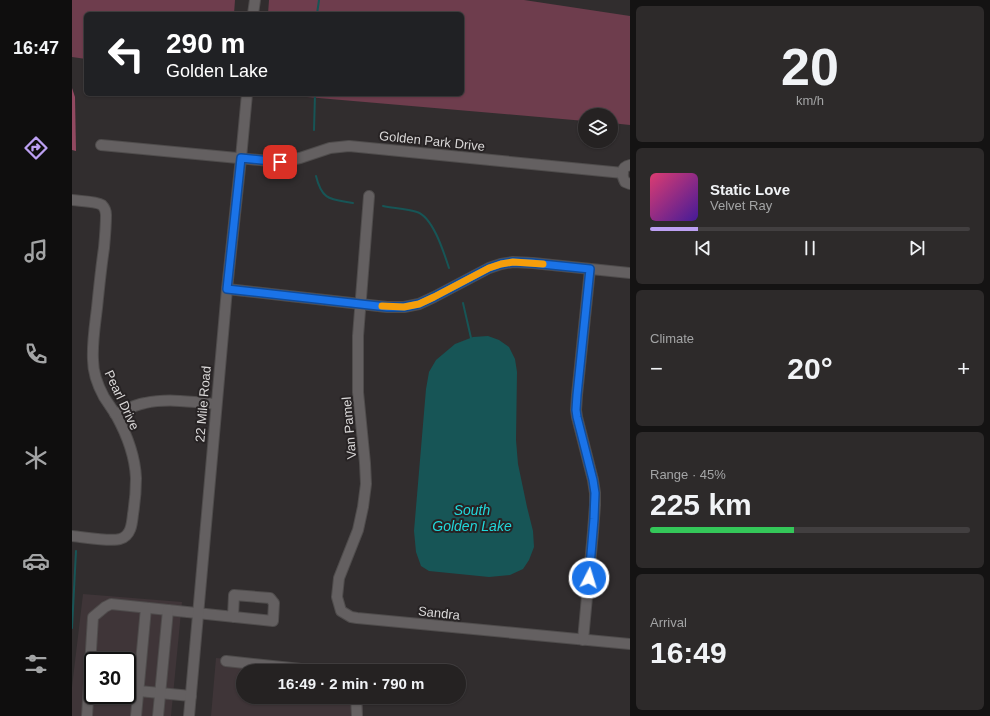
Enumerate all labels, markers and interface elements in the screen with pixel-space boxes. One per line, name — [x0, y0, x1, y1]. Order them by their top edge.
icon: left — [100, 28, 152, 80]
text: 290 m — [166, 28, 245, 59]
text: 16:47 — [13, 38, 59, 58]
text: 20 — [781, 38, 839, 96]
text: Golden Lake — [166, 61, 268, 81]
text: km/h — [796, 93, 824, 108]
map controls — [578, 108, 618, 148]
button: layers — [578, 108, 618, 148]
street label: Golden Park Drive — [378, 128, 486, 154]
icon: directions — [22, 134, 50, 162]
pin — [263, 145, 297, 179]
icon: arrive — [269, 151, 291, 173]
text: Static Love — [710, 181, 790, 198]
text: Velvet Ray — [710, 198, 772, 213]
icon: music — [22, 237, 50, 265]
icon: previous — [692, 237, 714, 259]
icon: pause — [799, 237, 821, 259]
icon: next — [906, 237, 928, 259]
text: Climate — [650, 331, 694, 346]
icon: phone — [22, 340, 50, 368]
text: 20° — [787, 352, 833, 385]
text: − — [650, 356, 663, 381]
text: + — [957, 356, 970, 381]
street label: 22 Mile Road — [192, 365, 214, 443]
street label: Pearl Drive — [102, 368, 142, 432]
street label: Van Pamel — [339, 396, 359, 460]
icon: climate — [22, 444, 50, 472]
text: Range · 45% — [650, 467, 726, 482]
text: 225 km — [650, 488, 752, 521]
water label: South Golden Lake — [432, 502, 512, 534]
icon: car — [22, 547, 50, 575]
position arrow — [568, 557, 610, 599]
street label: Sandra — [417, 603, 461, 623]
text: Arrival — [650, 615, 687, 630]
text: 16:49 — [650, 636, 727, 669]
icon: filters — [22, 650, 50, 678]
speed limit sign: 30 — [84, 652, 136, 704]
text: 16:49 · 2 min · 790 m — [278, 675, 424, 692]

